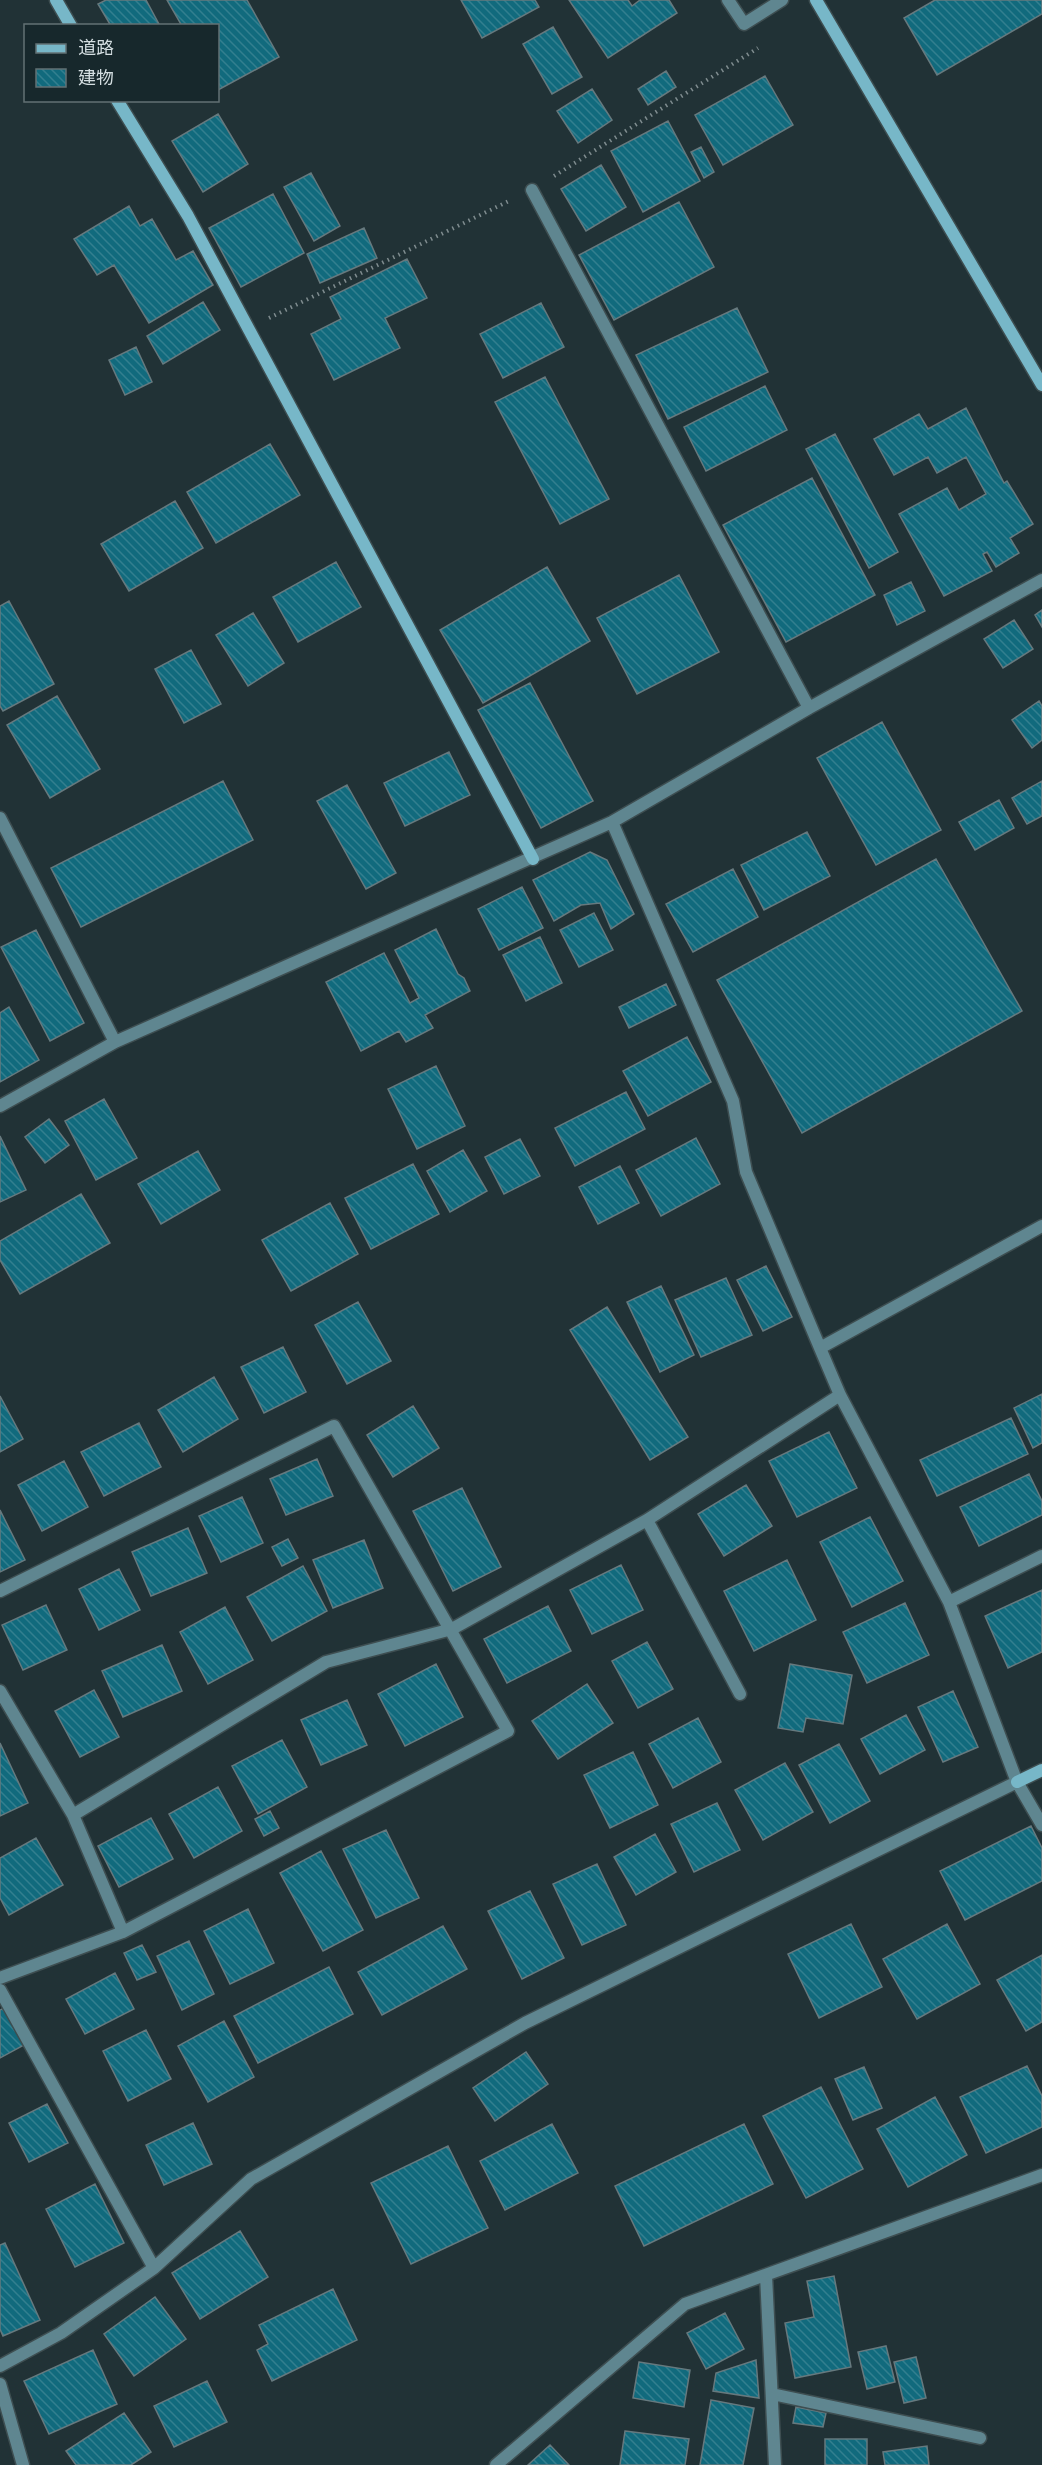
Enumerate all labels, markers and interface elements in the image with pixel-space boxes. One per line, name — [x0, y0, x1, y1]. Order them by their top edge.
legend — [24, 24, 219, 102]
text: 道路 — [78, 36, 114, 61]
text: 建物 — [78, 66, 114, 91]

